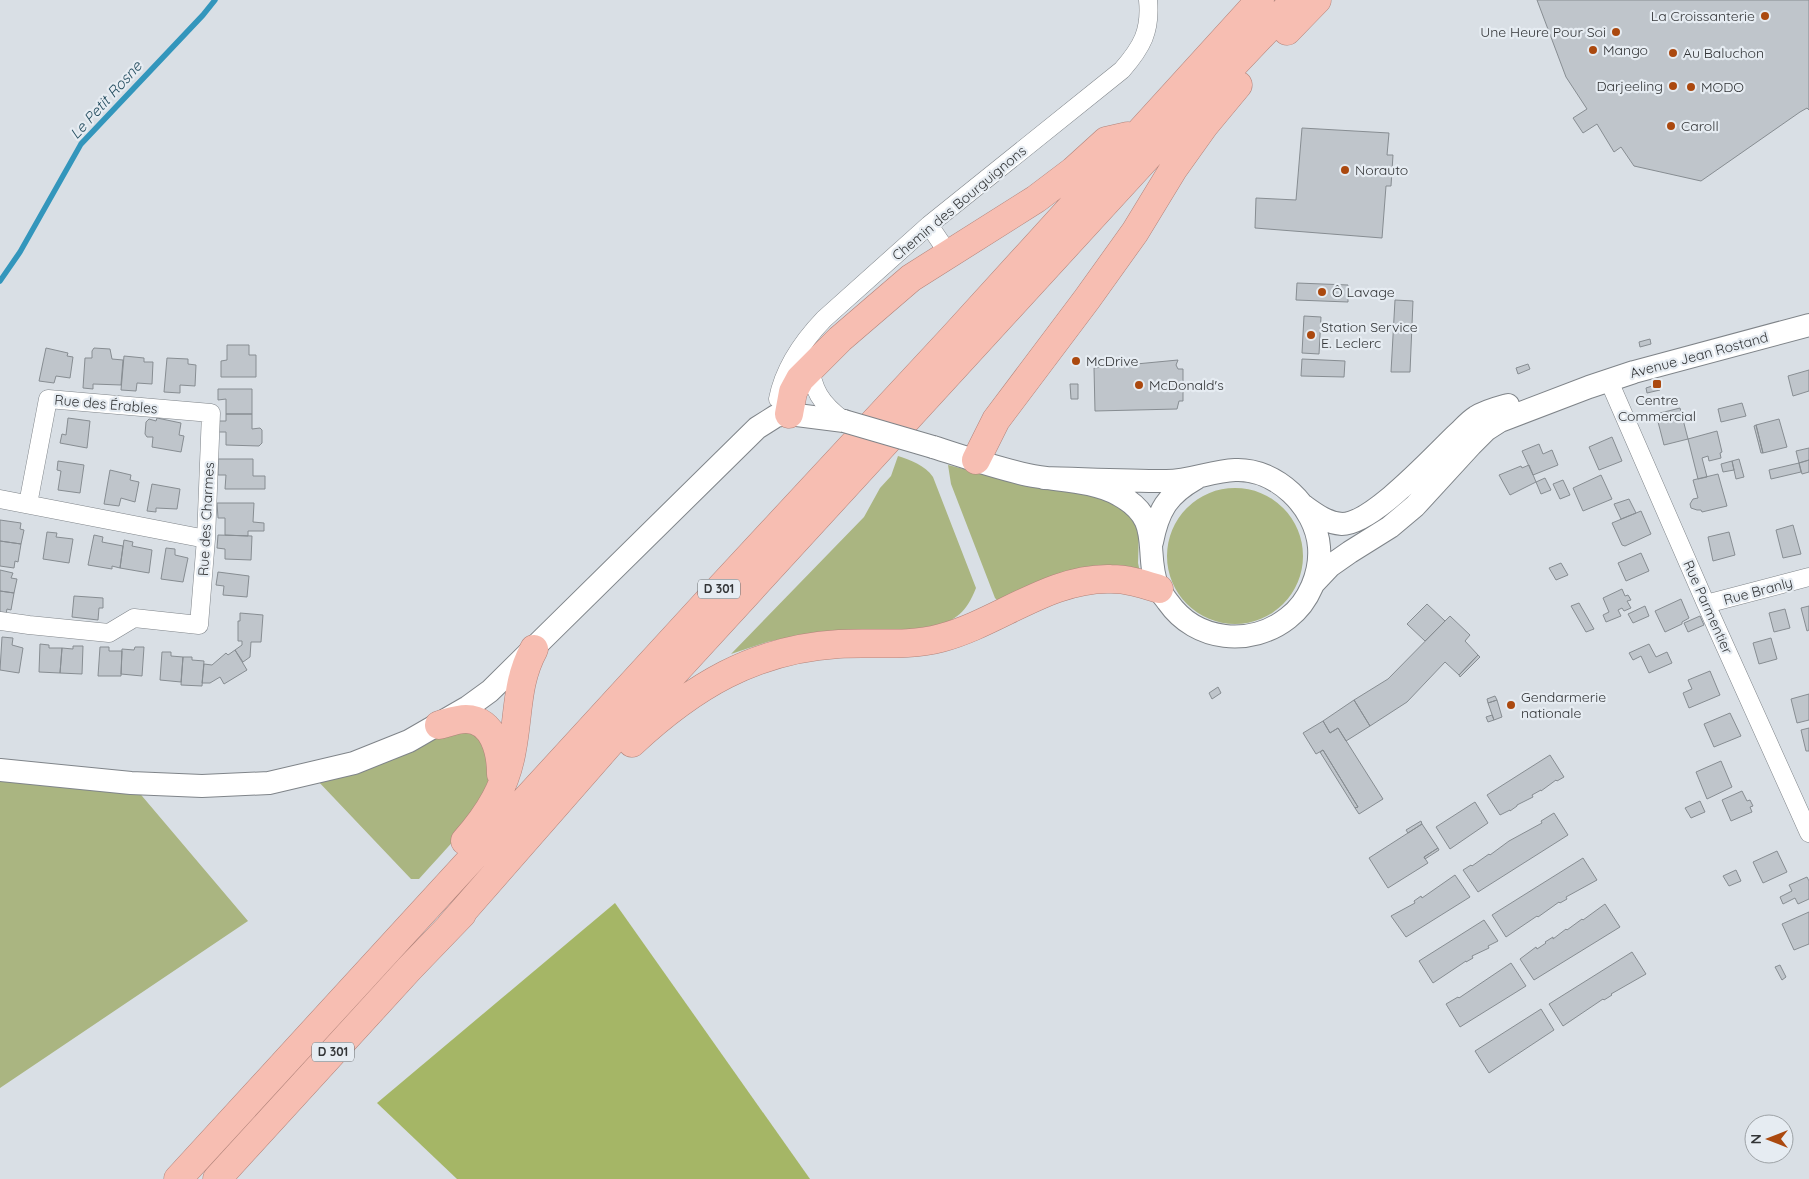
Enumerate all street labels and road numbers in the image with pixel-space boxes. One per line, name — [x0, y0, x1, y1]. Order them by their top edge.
street label: Chemin des Bourguignons — [888, 142, 1030, 264]
street label: Avenue Jean Rostand — [1628, 328, 1770, 382]
street label: Rue des Érables — [54, 391, 158, 417]
street label: Rue des Charmes — [194, 462, 218, 576]
street label: Rue Parmentier — [1679, 557, 1737, 657]
street label: Rue Branly — [1721, 573, 1795, 609]
road number: D 301 — [698, 580, 740, 598]
road number: D 301 — [312, 1042, 354, 1062]

